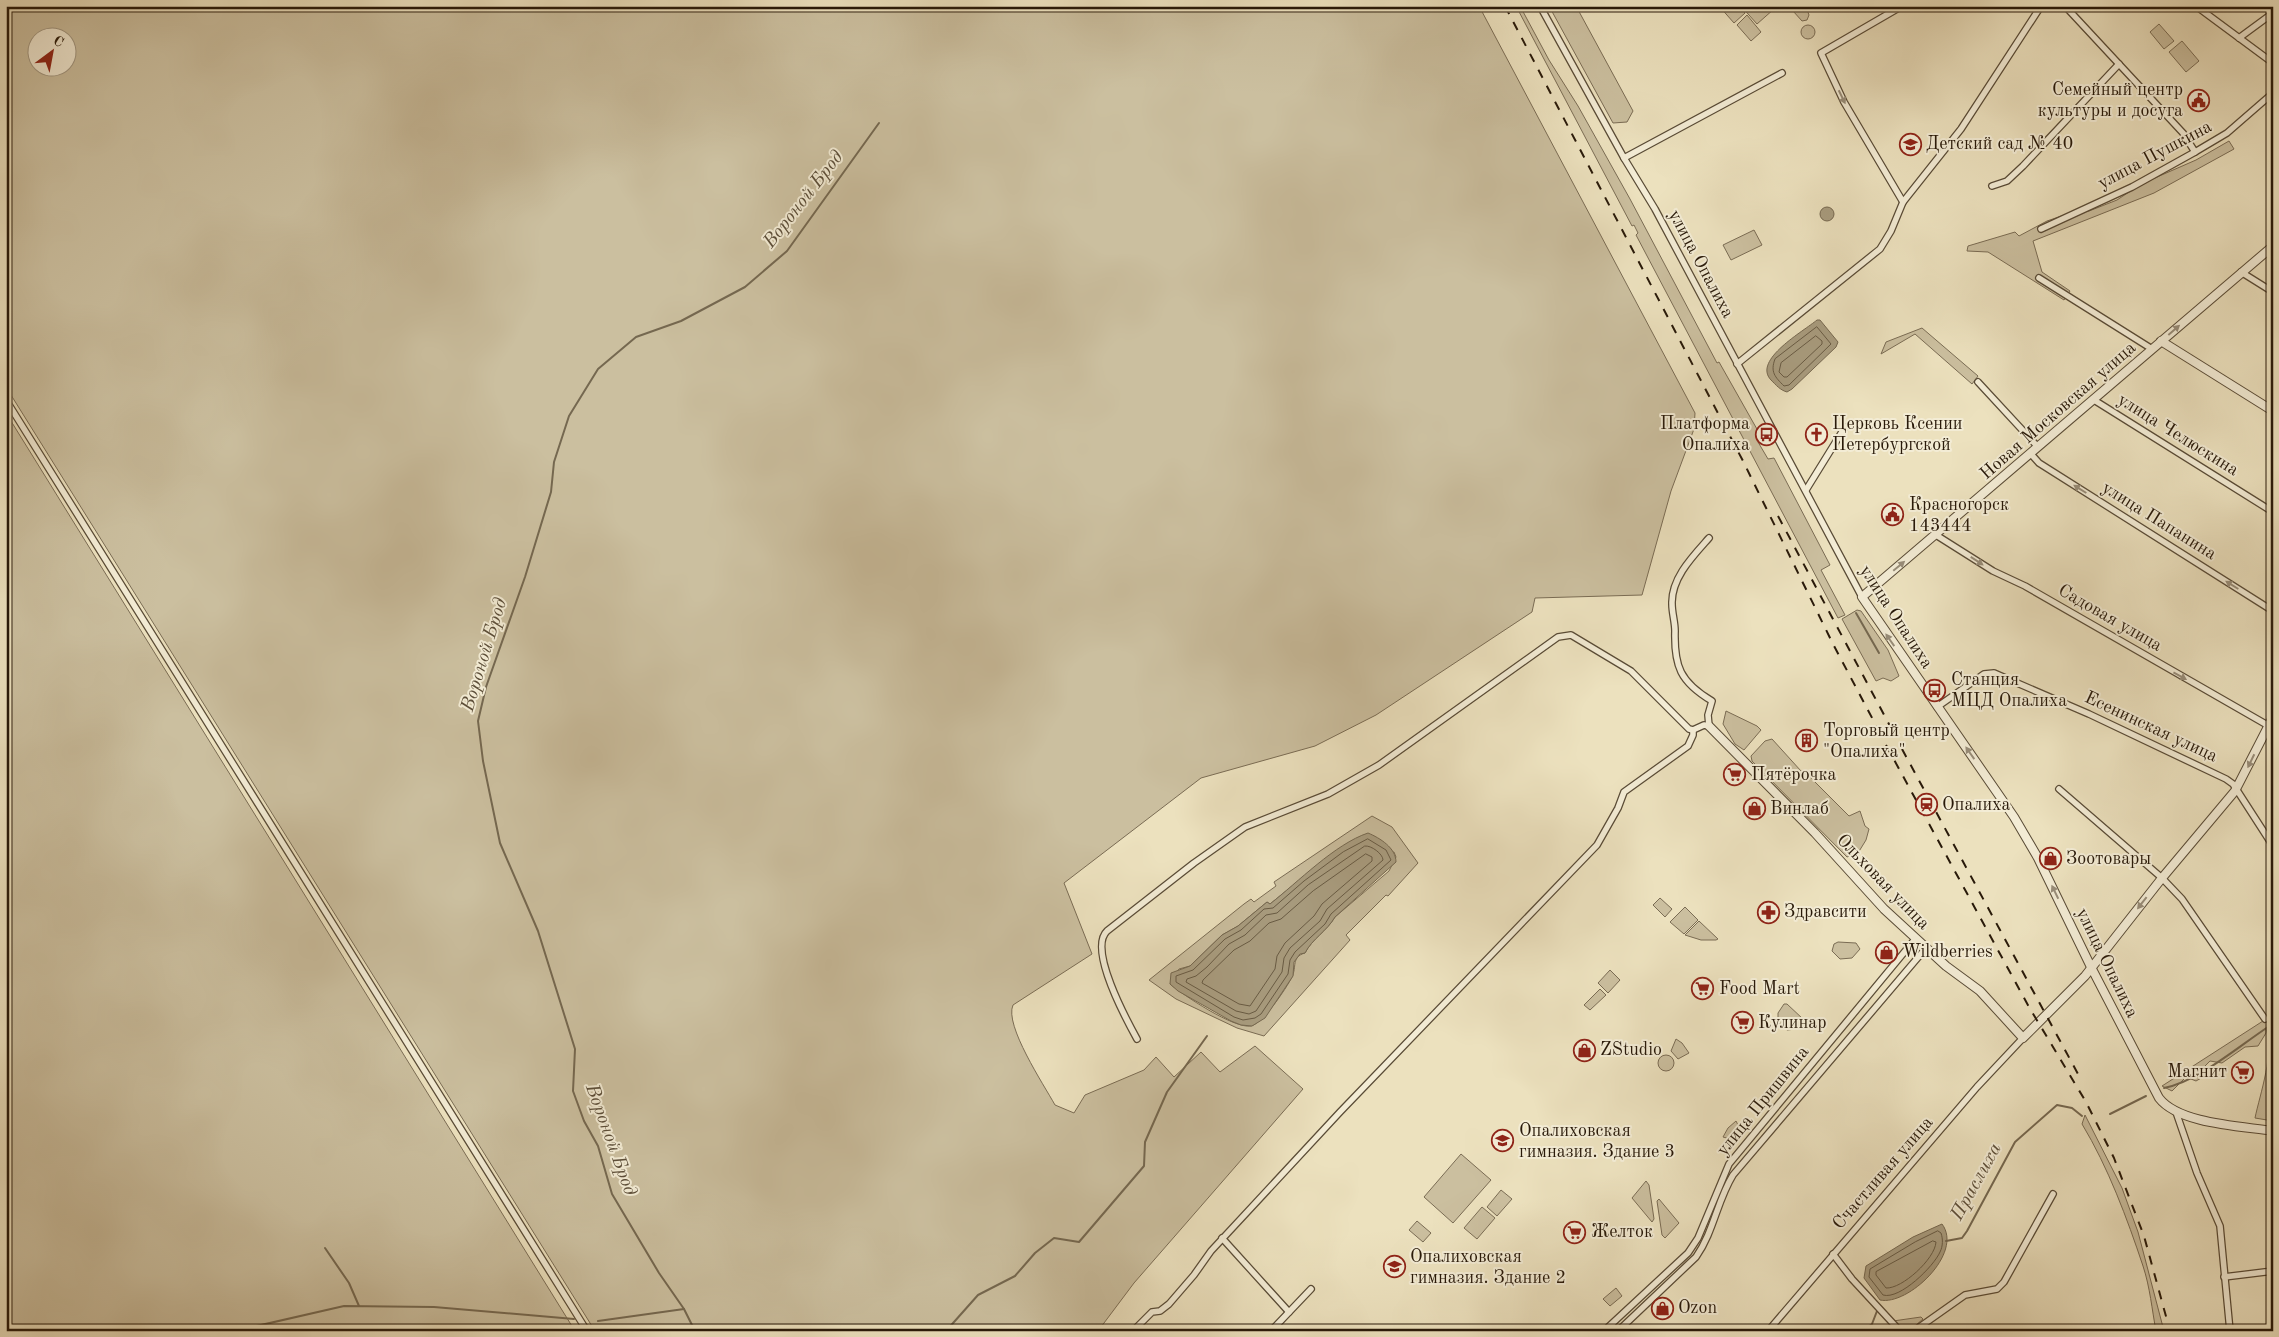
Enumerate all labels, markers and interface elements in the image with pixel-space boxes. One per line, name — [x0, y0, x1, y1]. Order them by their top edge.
north arrow — [28, 28, 78, 78]
text: С — [51, 33, 66, 50]
place label: Семейный центр культуры и досуга — [2038, 81, 2183, 120]
public building icon: Семейный центр культуры и досуга — [2187, 88, 2211, 112]
one-way arrow — [1838, 89, 1846, 104]
street label: улица Пушкина — [2095, 117, 2215, 193]
school or university icon: Детский сад № 40 — [1898, 132, 1922, 156]
place label: Детский сад № 40 — [1926, 135, 2073, 153]
water label: Вороной Брод — [760, 147, 848, 253]
street label: улица Опалиха — [1665, 207, 1737, 321]
one-way arrow — [2167, 325, 2180, 336]
street label: Новая Московская улица — [1977, 339, 2139, 483]
street label: улица Челюскина — [2114, 391, 2242, 479]
place label: Платформа Опалиха — [1660, 415, 1750, 454]
place label: Церковь Ксении Петербургской — [1832, 415, 1963, 454]
bus stop icon: Платформа Опалиха — [1754, 422, 1778, 446]
church icon: Церковь Ксении Петербургской — [1804, 422, 1828, 446]
street label: улица Папанина — [2099, 479, 2219, 563]
one-way arrow — [2073, 484, 2086, 493]
place label: Красногорск 143444 — [1909, 496, 2009, 535]
public building icon: Красногорск 143444 — [1881, 503, 1905, 527]
one-way arrow — [1971, 557, 1984, 566]
one-way arrow — [1893, 560, 1905, 572]
street label: улица Опалиха — [1856, 562, 1936, 672]
one-way arrow — [2225, 580, 2238, 590]
street label: Садовая улица — [2055, 581, 2165, 655]
water label: Вороной Брод — [458, 596, 511, 715]
one-way arrow — [1886, 633, 1895, 647]
place label: Станция МЦД Опалиха — [1951, 671, 2067, 710]
one-way arrow — [2173, 671, 2186, 680]
bus stop icon: Станция МЦД Опалиха — [1923, 678, 1947, 702]
street label: Есенинская улица — [2082, 688, 2220, 766]
place label: Торговый центр "Опалиха" — [1823, 722, 1950, 761]
building icon: Торговый центр "Опалиха" — [1795, 729, 1819, 753]
one-way arrow — [1965, 747, 1975, 760]
one-way arrow — [2247, 754, 2255, 768]
supermarket icon: Пятёрочка — [1723, 763, 1747, 787]
place label: Пятёрочка — [1751, 766, 1837, 784]
station icon: Опалиха — [1914, 793, 1938, 817]
place label: Опалиха — [1942, 796, 2010, 814]
shop icon: Винлаб — [1742, 797, 1766, 821]
place label: Винлаб — [1770, 800, 1829, 818]
street label: Ольховая улица — [1833, 831, 1933, 933]
shop icon: Зоотовары — [2038, 847, 2062, 871]
place label: Зоотовары — [2066, 850, 2151, 868]
one-way arrow — [2051, 885, 2059, 899]
one-way arrow — [2136, 896, 2147, 909]
pharmacy icon: Здравсити — [1756, 900, 1780, 924]
place label: Здравсити — [1784, 903, 1867, 921]
street label: улица Опалиха — [2073, 905, 2141, 1021]
shop icon: Wildberries — [1874, 940, 1898, 964]
place label: Wildberries — [1902, 943, 1993, 961]
supermarket icon: Food Mart — [1691, 977, 1715, 1001]
place label: Food Mart — [1719, 980, 1800, 998]
supermarket icon: Кулинар — [1730, 1011, 1754, 1035]
place label: Кулинар — [1758, 1014, 1826, 1032]
shop icon: ZStudio — [1572, 1038, 1596, 1062]
place label: ZStudio — [1600, 1041, 1662, 1059]
street label: улица Пришвина — [1714, 1043, 1813, 1159]
supermarket icon: Магнит — [2231, 1060, 2255, 1084]
place label: Магнит — [2167, 1063, 2227, 1081]
water label: Вороной Брод — [581, 1081, 639, 1199]
street label: Счастливая улица — [1829, 1113, 1937, 1233]
place label: Опалиховская гимназия. Здание 3 — [1519, 1122, 1675, 1161]
school or university icon: Опалиховская гимназия. Здание 3 — [1491, 1129, 1515, 1153]
water label: Праслиха — [1948, 1140, 2006, 1225]
supermarket icon: Желток — [1563, 1220, 1587, 1244]
place label: Желток — [1591, 1223, 1653, 1241]
place label: Опалиховская гимназия. Здание 2 — [1410, 1248, 1566, 1287]
school or university icon: Опалиховская гимназия. Здание 2 — [1382, 1255, 1406, 1279]
shop icon: Ozon — [1650, 1296, 1674, 1320]
place label: Ozon — [1678, 1299, 1717, 1317]

